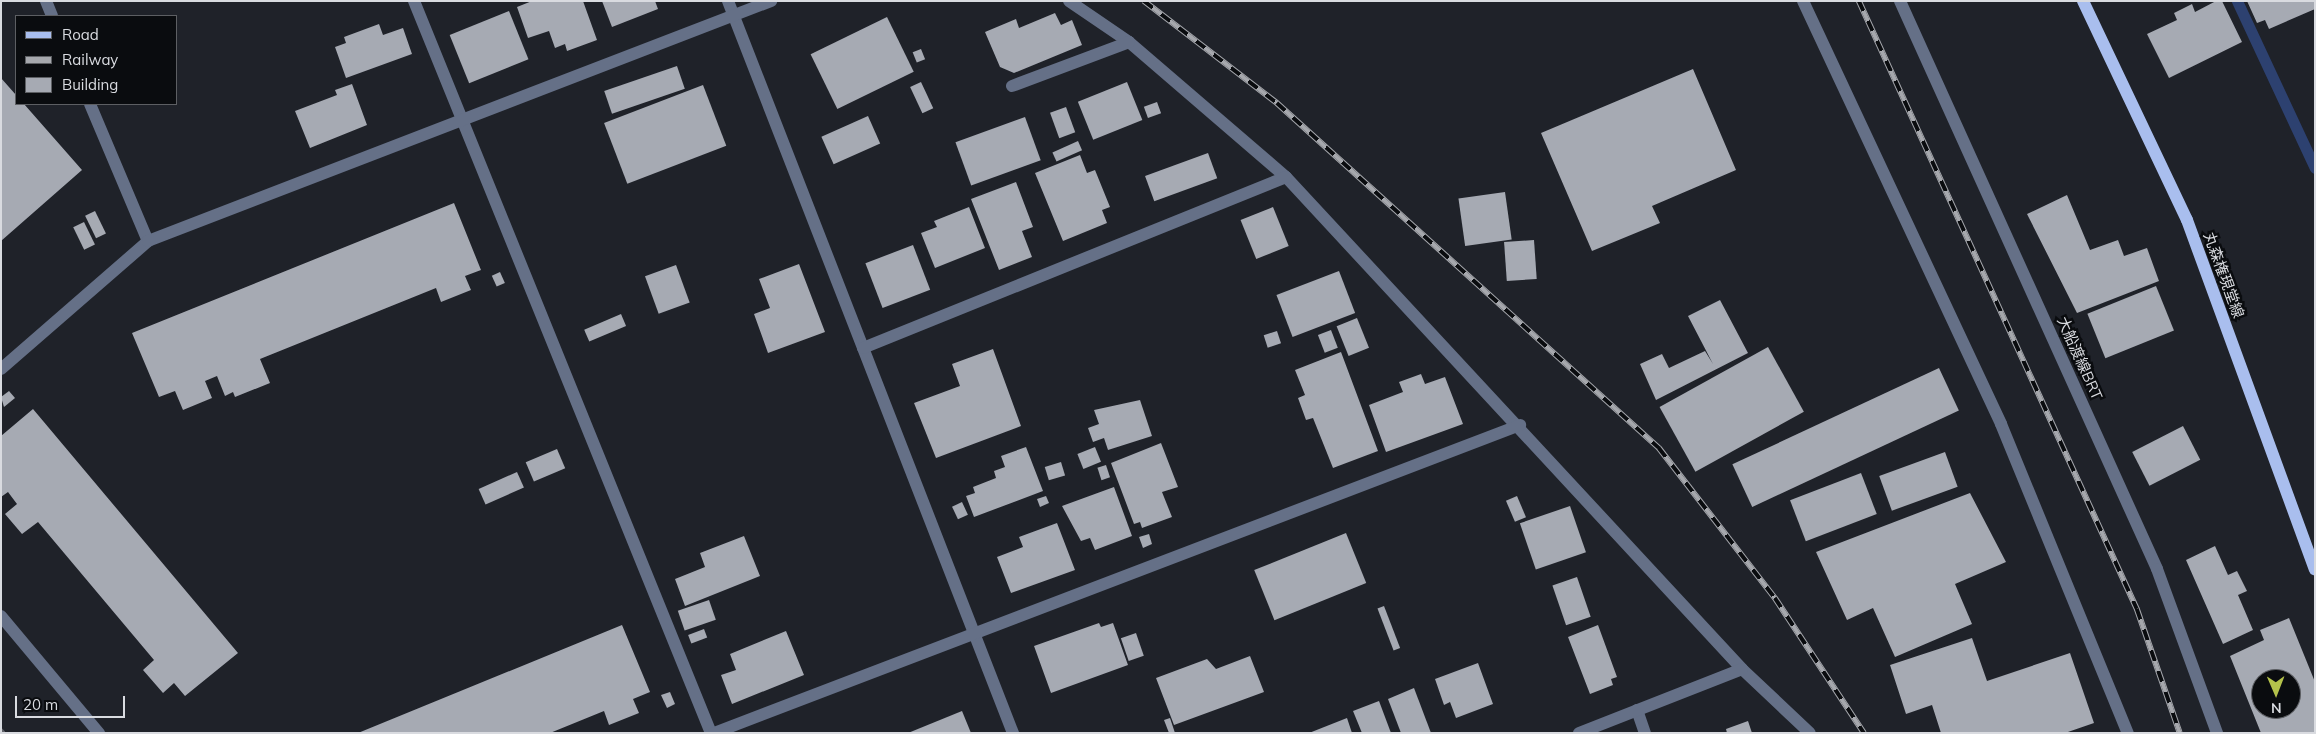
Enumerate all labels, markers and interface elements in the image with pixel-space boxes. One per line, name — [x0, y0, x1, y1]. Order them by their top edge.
legend — [15, 15, 178, 105]
text: Road — [62, 25, 99, 44]
text: Railway — [62, 50, 118, 69]
text: Building — [62, 75, 118, 94]
street label: 丸森権現堂線 — [2200, 230, 2248, 320]
street label: 大船渡線BRT — [2054, 314, 2106, 402]
north arrow — [2251, 669, 2301, 719]
scale bar — [18, 686, 128, 718]
text: 20 m — [23, 695, 58, 714]
text: N — [2271, 699, 2282, 717]

